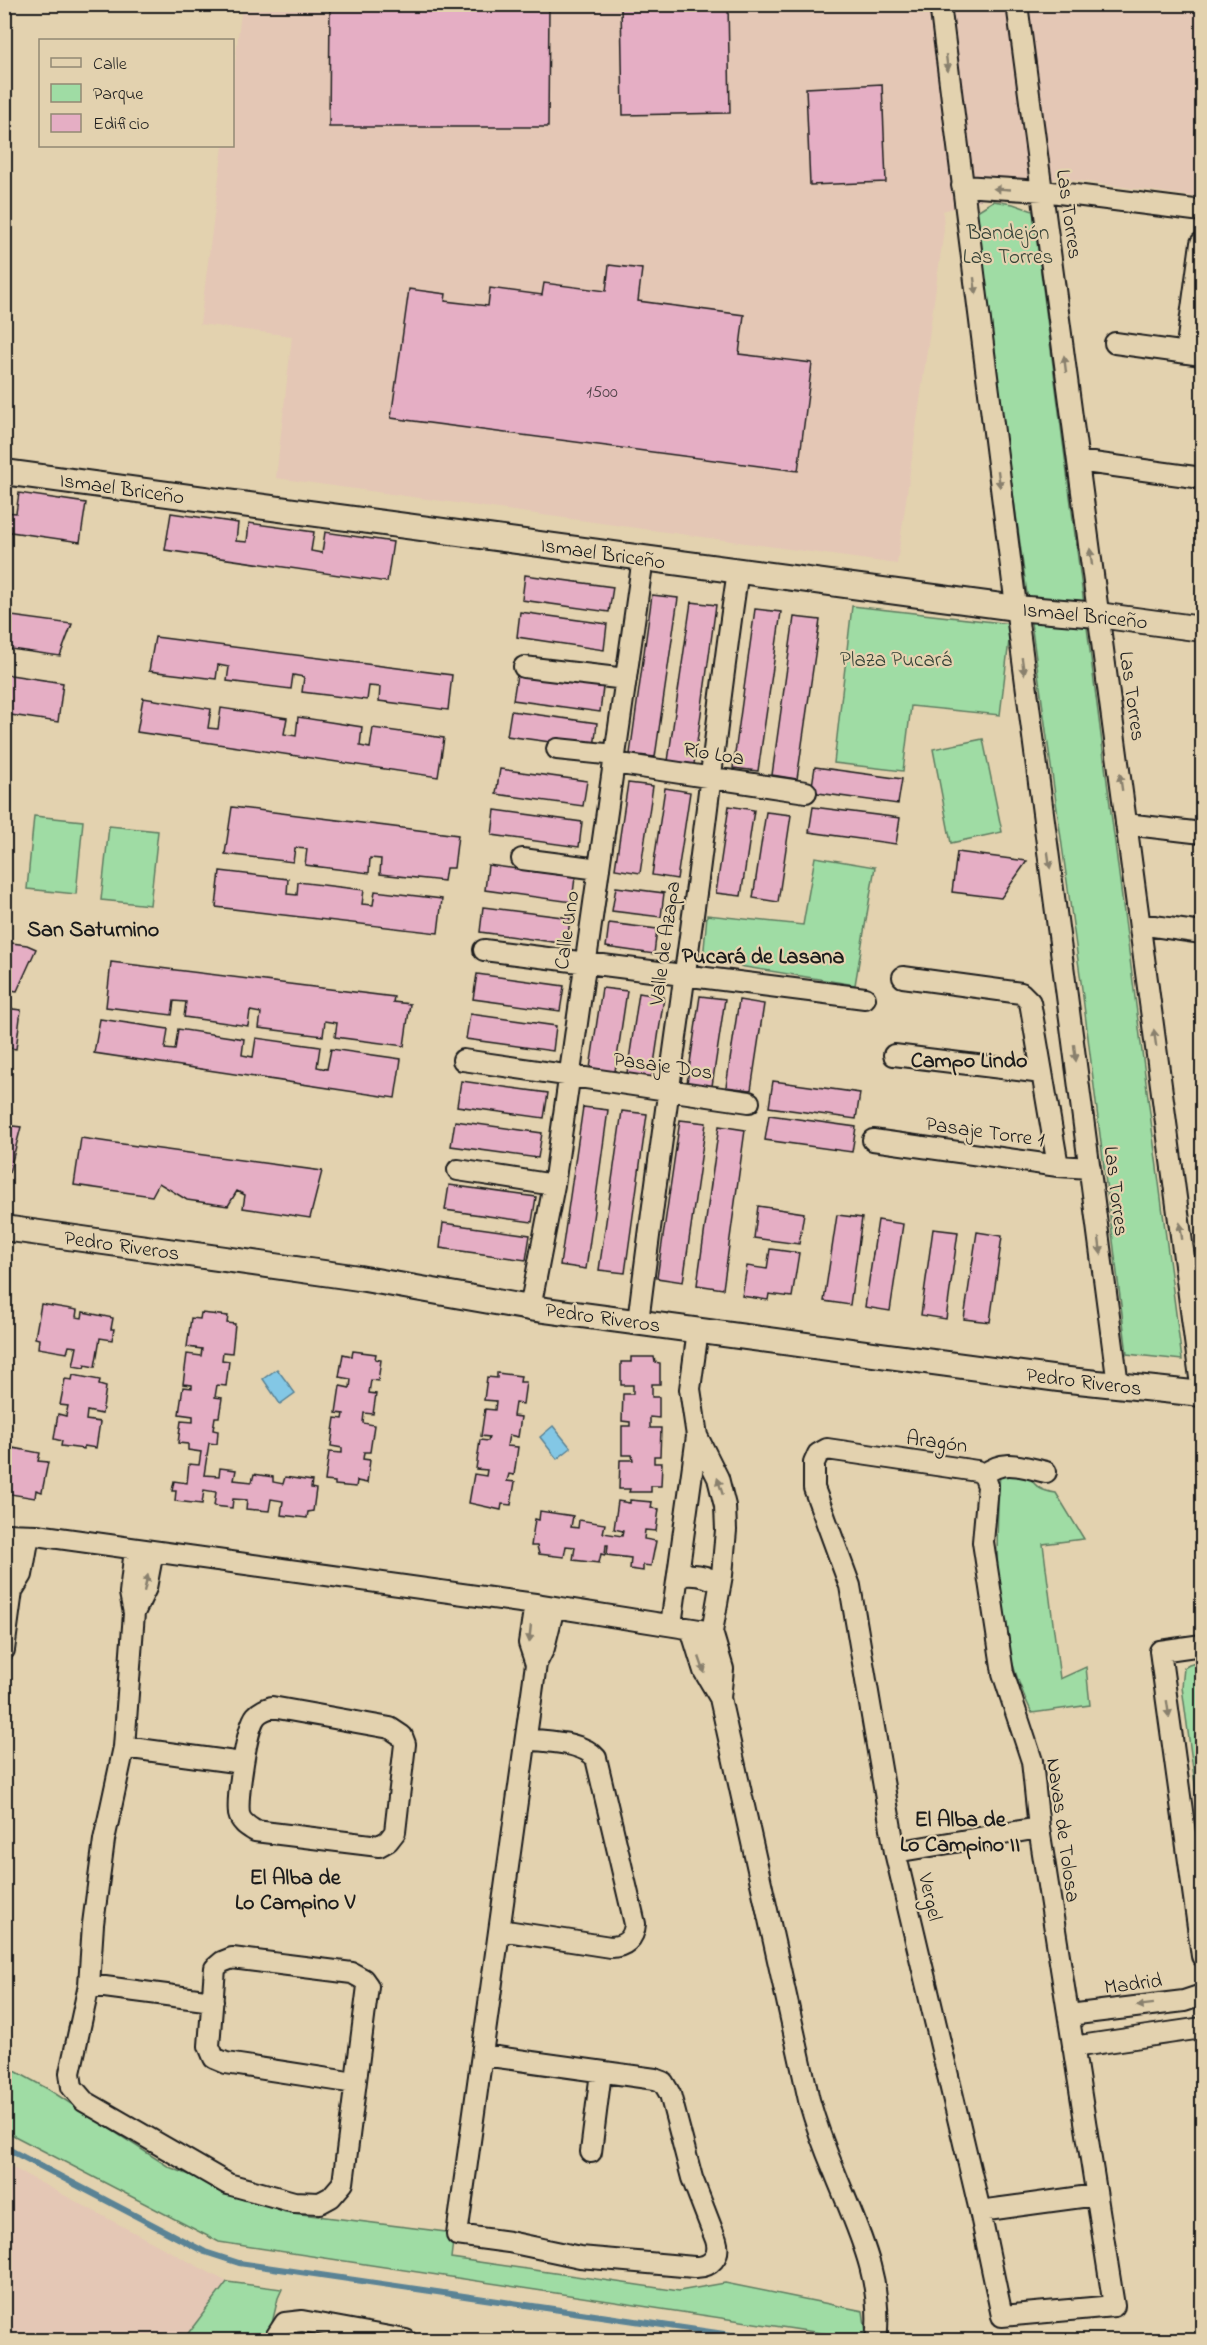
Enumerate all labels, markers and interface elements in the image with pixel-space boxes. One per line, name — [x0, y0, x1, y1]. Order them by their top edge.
legend — [39, 39, 234, 147]
text: Calle — [93, 52, 128, 78]
one-way arrow — [942, 53, 951, 72]
text: Parque — [93, 82, 144, 108]
text: Edificio — [93, 112, 149, 138]
street label: Las Torres — [1047, 167, 1089, 261]
one-way arrow — [993, 184, 1012, 193]
park label: Bandejón Las Torres — [963, 219, 1053, 273]
one-way arrow — [970, 276, 979, 295]
one-way arrow — [1061, 354, 1070, 373]
house number: 1500 — [586, 380, 618, 406]
street label: Ismael Briceño — [57, 466, 186, 514]
one-way arrow — [995, 470, 1004, 489]
street label: Ismael Briceño — [538, 531, 667, 579]
one-way arrow — [1086, 548, 1095, 567]
street label: Ismael Briceño — [1021, 595, 1149, 638]
park label: Plaza Pucará — [840, 646, 952, 676]
street label: Las Torres — [1110, 649, 1152, 743]
one-way arrow — [1019, 657, 1028, 676]
street label: Río Loa — [681, 735, 746, 775]
one-way arrow — [1116, 773, 1125, 792]
one-way arrow — [1044, 850, 1054, 869]
street label: Valle de Azapa — [642, 879, 690, 1008]
street label: Calle Uno — [548, 889, 588, 972]
district label: San Saturnino — [27, 915, 159, 947]
district label: Pucará de Lasana — [682, 942, 844, 974]
one-way arrow — [1150, 1029, 1159, 1048]
one-way arrow — [1070, 1043, 1079, 1062]
street label: Pasaje Dos — [611, 1045, 714, 1089]
district label: Campo Lindo — [911, 1046, 1027, 1078]
street label: Pasaje Torre 1 — [923, 1110, 1046, 1156]
street label: Las Torres — [1095, 1145, 1135, 1238]
one-way arrow — [1176, 1222, 1185, 1241]
street label: Pedro Riveros — [62, 1224, 181, 1270]
one-way arrow — [1095, 1237, 1104, 1256]
street label: Pedro Riveros — [543, 1296, 662, 1342]
street label: Pedro Riveros — [1024, 1361, 1143, 1405]
street label: Aragón — [904, 1424, 969, 1464]
one-way arrow — [715, 1477, 724, 1495]
one-way arrow — [142, 1574, 152, 1592]
one-way arrow — [525, 1625, 535, 1644]
one-way arrow — [698, 1656, 708, 1674]
one-way arrow — [1164, 1700, 1173, 1719]
street label: Navas de Tolosa — [1037, 1756, 1087, 1904]
district label: El Alba de Lo Campino II — [900, 1805, 1020, 1862]
district label: El Alba de Lo Campino V — [235, 1863, 356, 1920]
street label: Vergel — [907, 1870, 949, 1925]
street label: Madrid — [1103, 1967, 1164, 2003]
one-way arrow — [1136, 2001, 1155, 2010]

